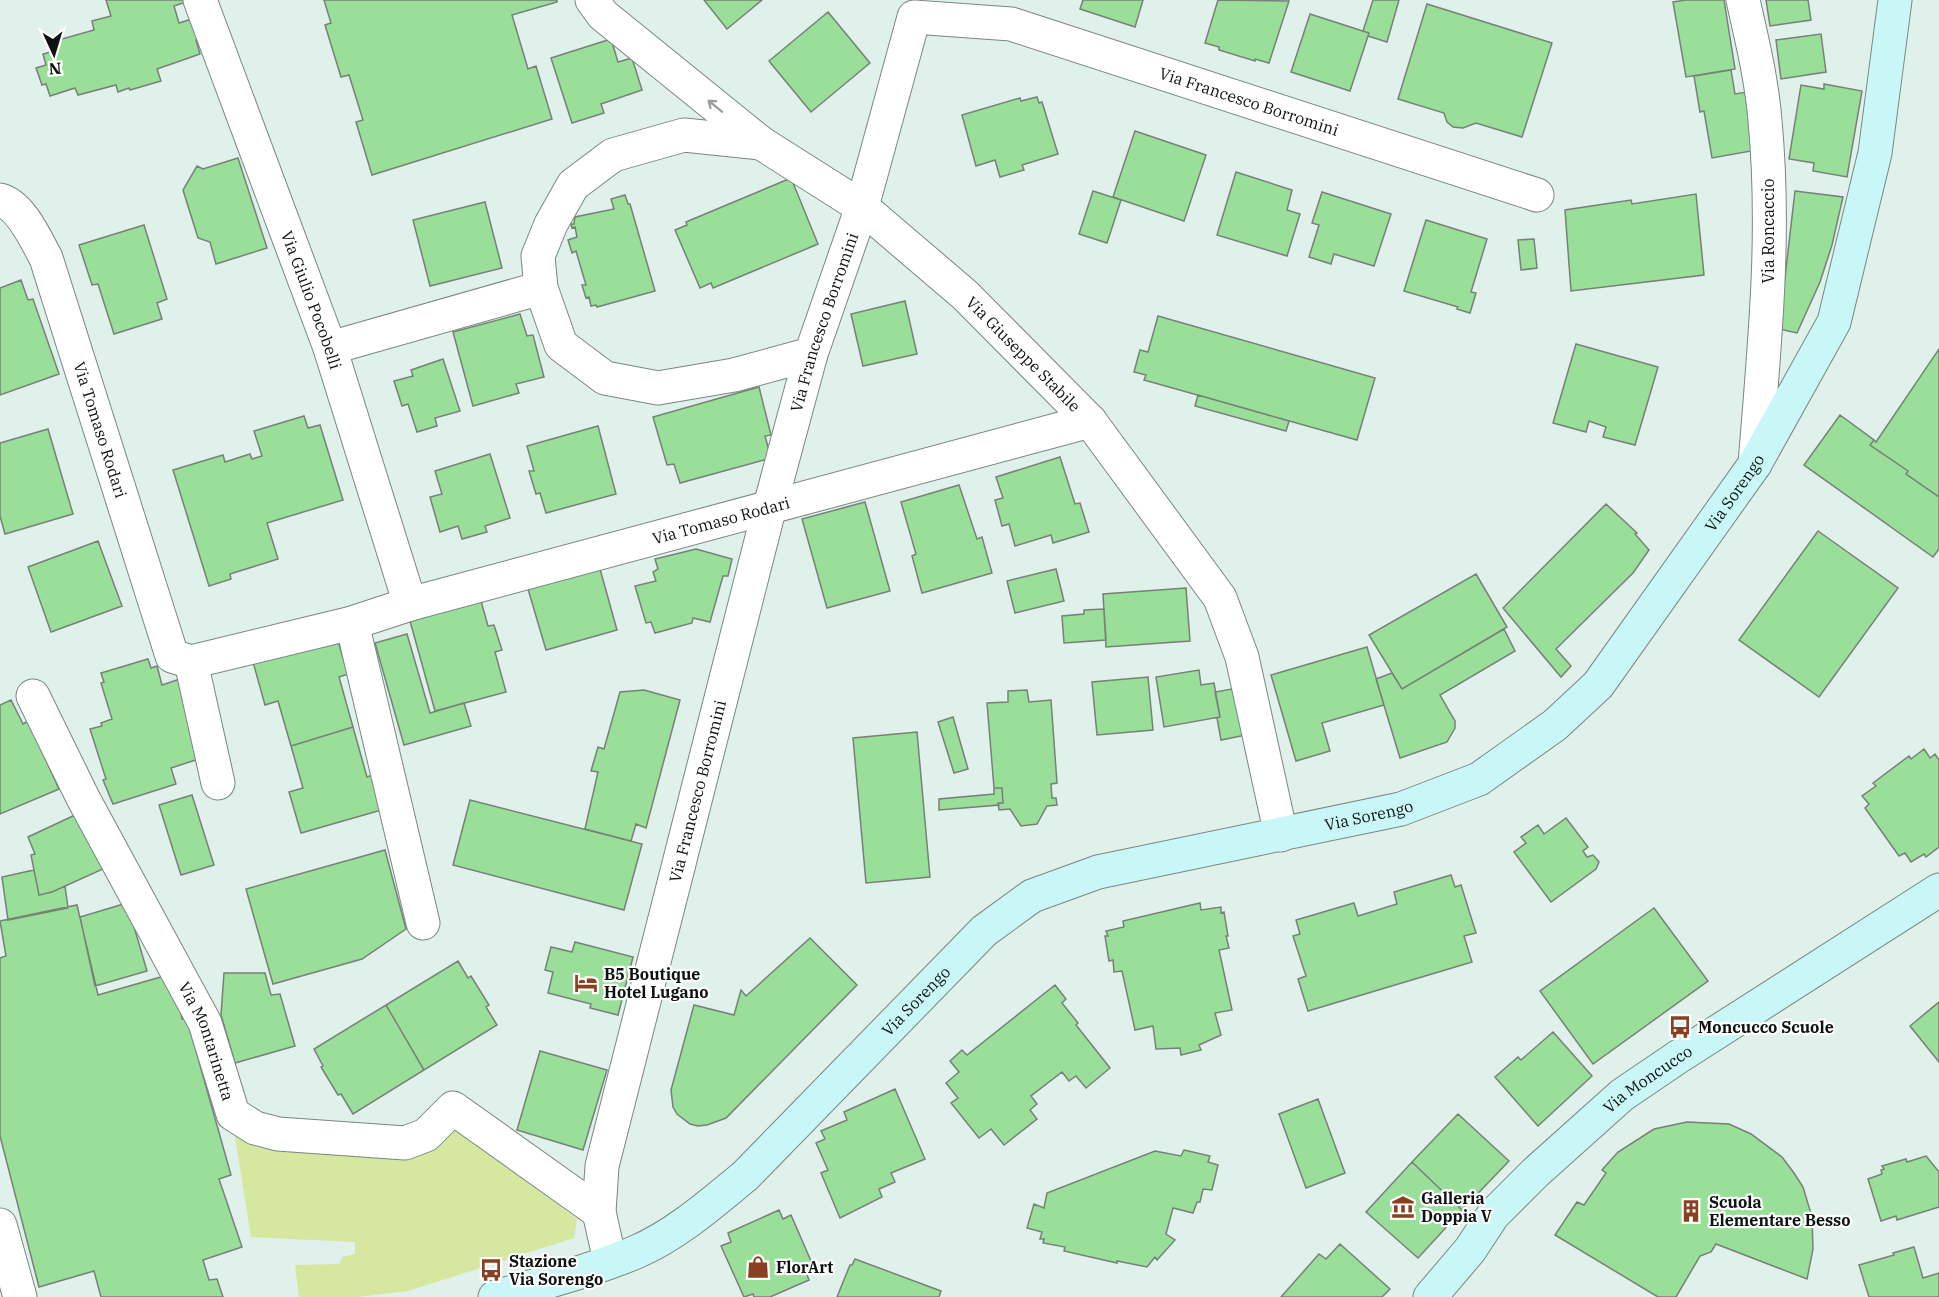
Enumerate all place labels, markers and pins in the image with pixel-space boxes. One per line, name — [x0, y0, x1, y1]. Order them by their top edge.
place label: B5 Boutique Hotel Lugano — [604, 964, 709, 1002]
hotel icon: B5 Boutique Hotel Lugano — [573, 970, 599, 996]
bus stop icon: Moncucco Scuole — [1667, 1014, 1693, 1040]
place label: Moncucco Scuole — [1698, 1017, 1834, 1037]
place label: Galleria Doppia V — [1421, 1188, 1492, 1226]
place label: Scuola Elementare Besso — [1709, 1192, 1851, 1230]
museum icon: Galleria Doppia V — [1390, 1194, 1416, 1220]
building icon: Scuola Elementare Besso — [1678, 1198, 1704, 1224]
place label: Stazione Via Sorengo — [509, 1251, 603, 1289]
shop icon: FlorArt — [745, 1254, 771, 1280]
bus stop icon: Stazione Via Sorengo — [478, 1257, 504, 1283]
place label: FlorArt — [776, 1257, 833, 1277]

